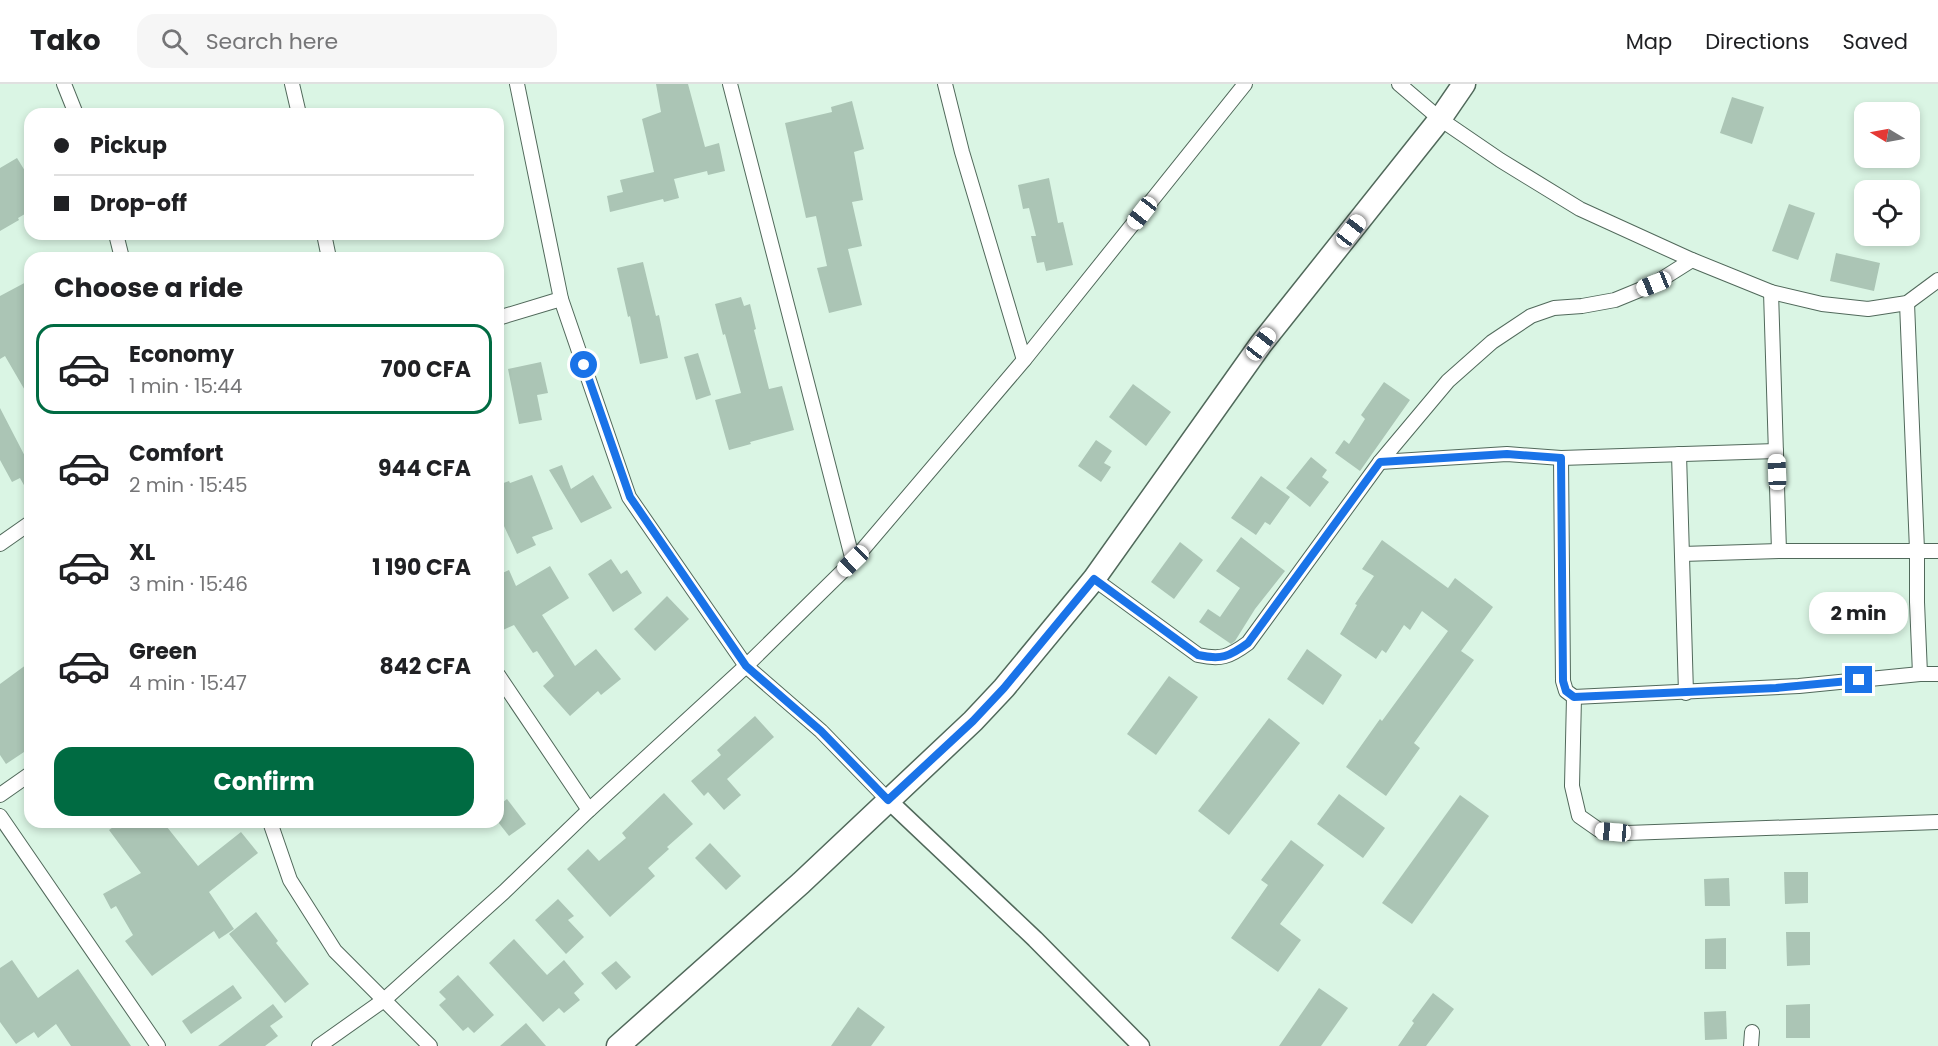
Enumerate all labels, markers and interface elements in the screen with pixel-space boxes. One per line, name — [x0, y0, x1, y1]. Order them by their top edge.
search box — [137, 14, 557, 68]
text: Tako — [30, 21, 101, 60]
icon: search — [158, 25, 191, 58]
text: Search here — [206, 26, 338, 57]
text: Map — [1626, 27, 1672, 56]
text: Directions — [1705, 27, 1809, 56]
text: Saved — [1842, 27, 1908, 56]
north arrow — [1854, 102, 1920, 168]
map controls — [1854, 102, 1920, 246]
text: Pickup — [90, 130, 167, 161]
button: locate — [1854, 180, 1920, 246]
text: Drop-off — [90, 188, 187, 219]
car — [1124, 193, 1160, 233]
car — [1333, 211, 1369, 251]
text: Choose a ride — [54, 269, 243, 306]
car — [1634, 269, 1674, 299]
car — [1243, 324, 1279, 364]
text: Economy — [129, 339, 234, 370]
icon: car — [57, 342, 111, 396]
route start — [570, 351, 597, 378]
text: 700 CFA — [381, 354, 471, 385]
text: 1 min · 15:44 — [129, 372, 242, 400]
text: Comfort — [129, 438, 223, 469]
icon: car — [57, 441, 111, 495]
text: 944 CFA — [378, 453, 471, 484]
car — [1767, 454, 1787, 490]
text: 2 min · 15:45 — [129, 471, 247, 499]
text: XL — [129, 537, 155, 568]
icon: car — [57, 540, 111, 594]
car — [834, 542, 872, 580]
text: 1 190 CFA — [372, 552, 471, 583]
text: 3 min · 15:46 — [129, 570, 248, 598]
callout: 2 min — [1810, 593, 1908, 635]
text: 2 min — [1830, 599, 1887, 627]
text: Green — [129, 636, 197, 667]
icon: car — [57, 639, 111, 693]
text: 842 CFA — [380, 651, 471, 682]
route end — [1845, 666, 1872, 693]
text: 4 min · 15:47 — [129, 669, 247, 697]
button: Confirm — [54, 747, 474, 816]
car — [1594, 821, 1632, 843]

